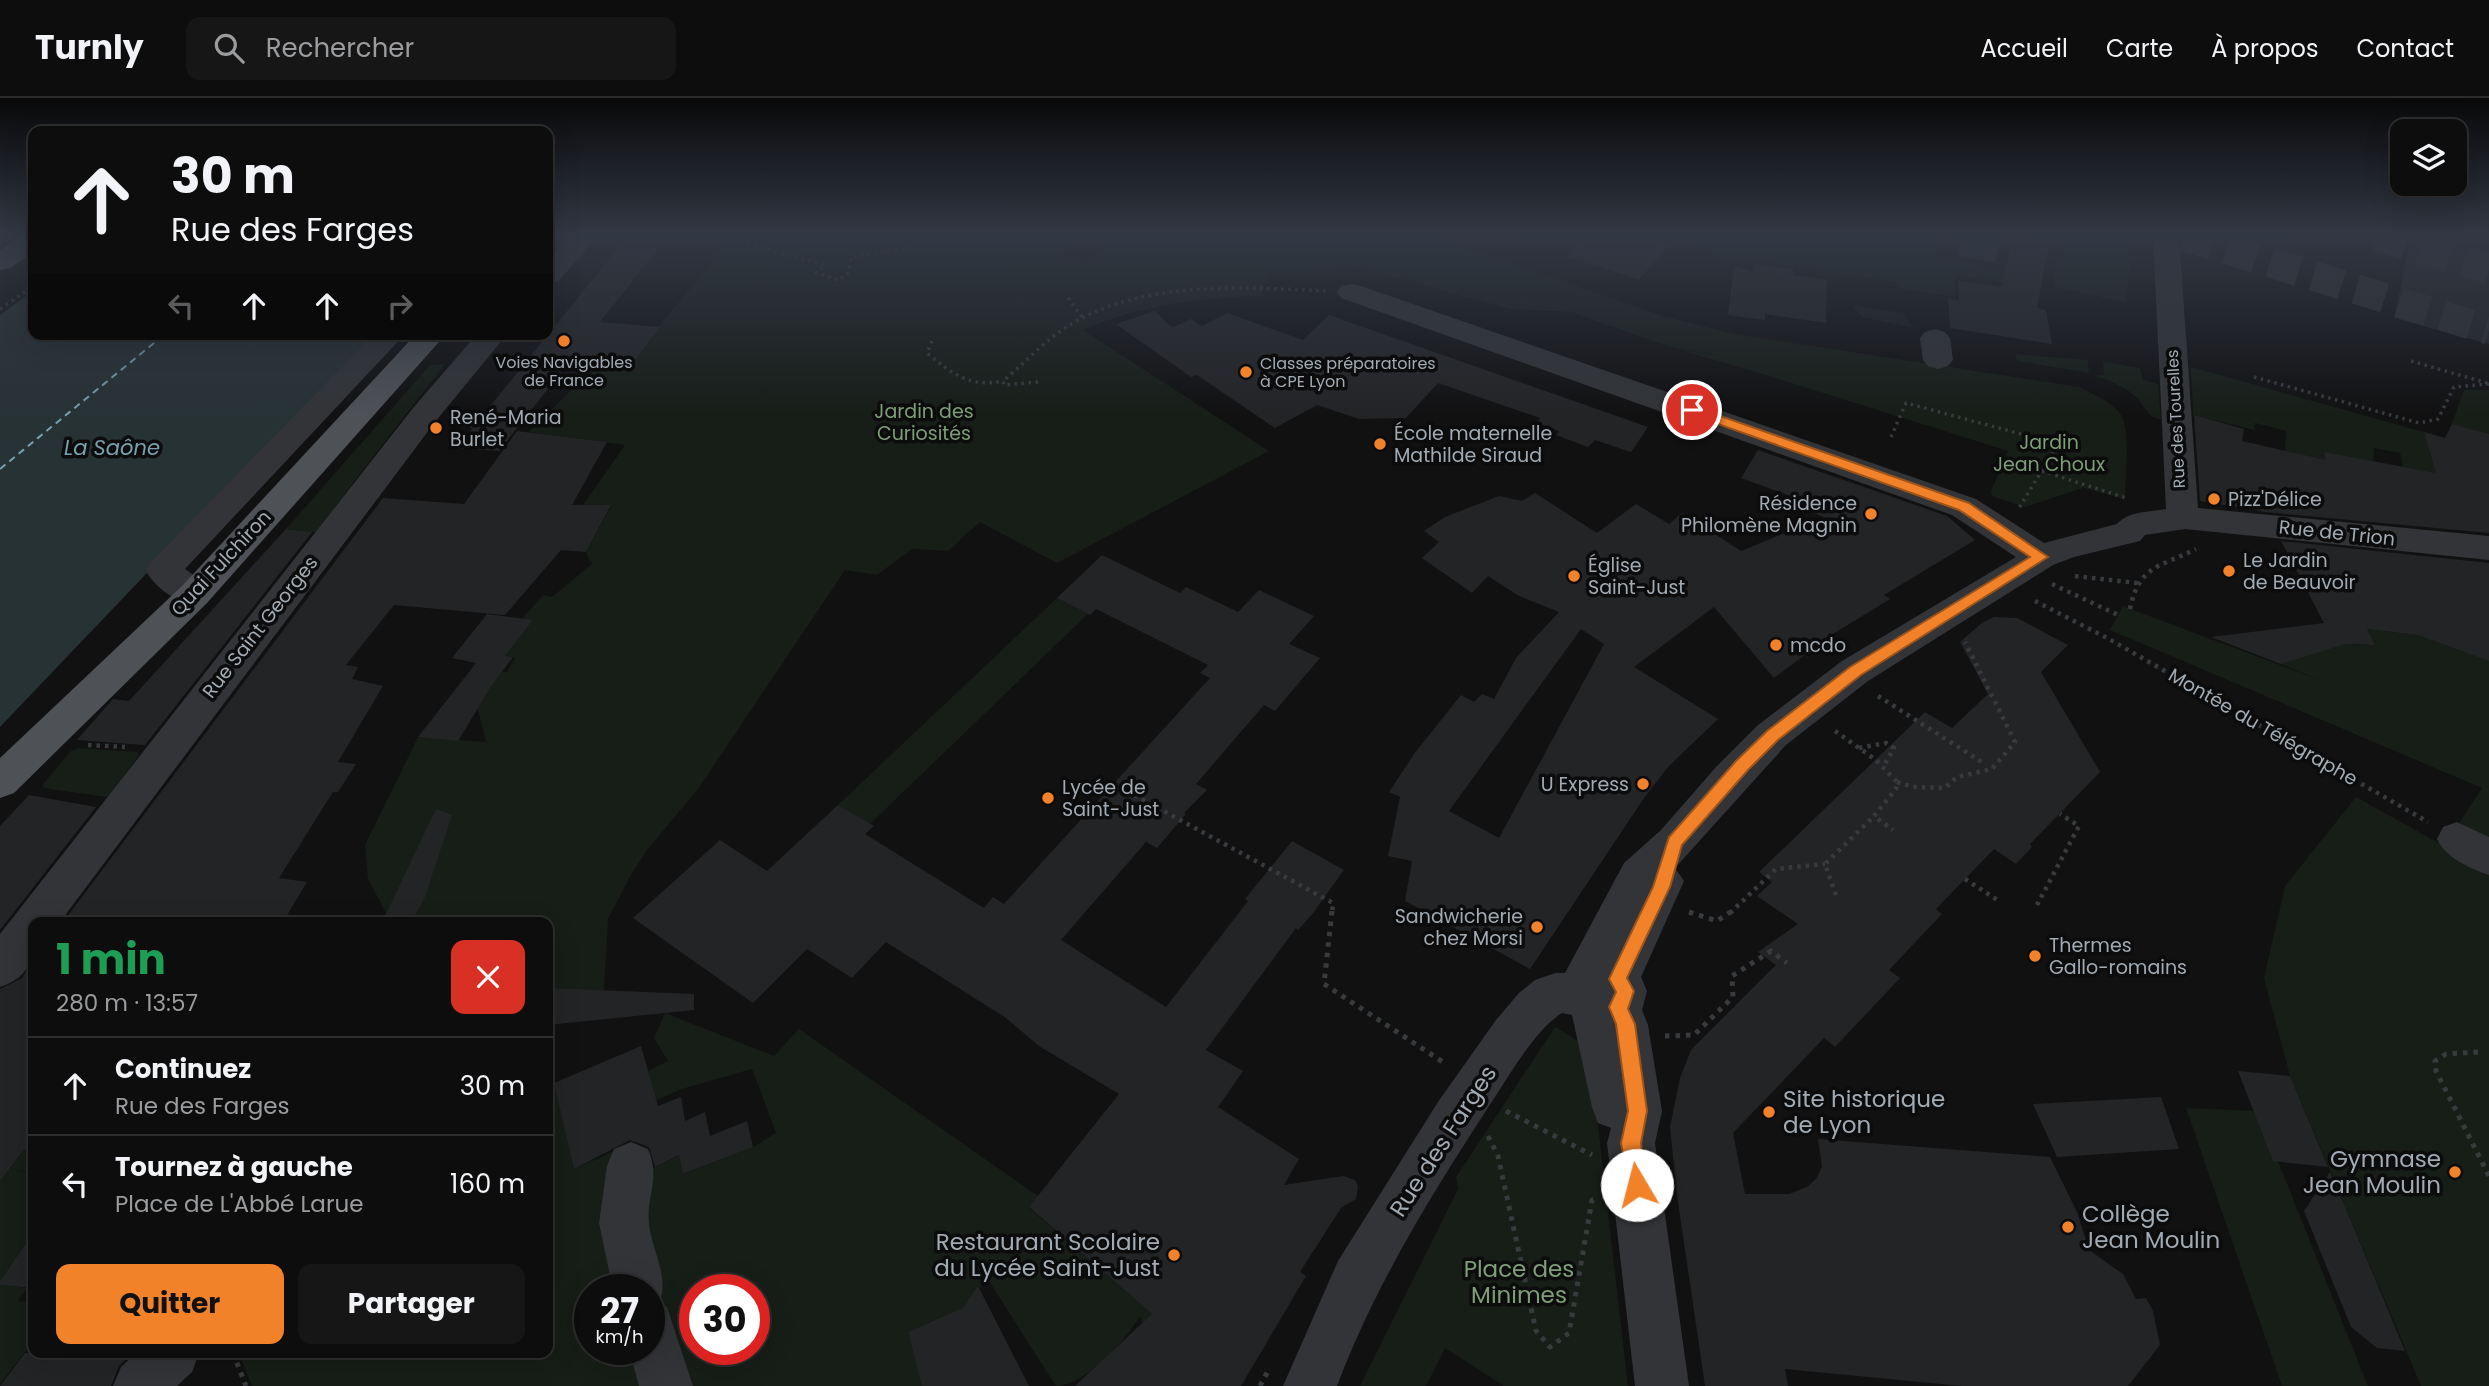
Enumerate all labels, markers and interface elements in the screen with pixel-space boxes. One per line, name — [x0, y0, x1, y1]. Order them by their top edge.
search box — [186, 17, 676, 80]
text: Turnly — [35, 24, 144, 71]
icon: search — [210, 29, 248, 67]
text: Rechercher — [266, 30, 414, 66]
text: Accueil — [1981, 32, 2068, 65]
text: Carte — [2106, 32, 2173, 65]
text: À propos — [2211, 32, 2318, 65]
text: Contact — [2356, 32, 2454, 65]
map controls — [2390, 119, 2467, 196]
button: layers — [2390, 119, 2467, 196]
text: 30 m — [171, 142, 295, 210]
icon: ahead — [56, 154, 147, 245]
text: Rue des Farges — [171, 207, 414, 252]
icon: left — [162, 287, 200, 325]
icon: ahead — [235, 287, 273, 325]
icon: ahead — [308, 287, 346, 325]
icon: right — [381, 287, 419, 325]
marker: Voies Navigables de France — [556, 333, 572, 349]
street label: Rue des Tourelles — [2161, 349, 2191, 489]
place label: Voies Navigables de France — [495, 351, 633, 392]
place label: Classes préparatoires à CPE Lyon — [1260, 352, 1436, 393]
marker: Classes préparatoires à CPE Lyon — [1238, 364, 1254, 380]
pin — [1662, 380, 1722, 440]
icon: arrive — [1673, 391, 1711, 429]
park label: Jardin des Curiosités — [874, 398, 974, 447]
place label: René-Maria Burlet — [450, 404, 562, 453]
marker: René-Maria Burlet — [428, 420, 444, 436]
place label: École maternelle Mathilde Siraud — [1394, 420, 1552, 469]
park label: Jardin Jean Choux — [1993, 429, 2105, 478]
water label: La Saône — [64, 433, 160, 462]
marker: École maternelle Mathilde Siraud — [1372, 436, 1388, 452]
place label: Pizz'Délice — [2228, 486, 2322, 513]
place label: Résidence Philomène Magnin — [1681, 490, 1857, 539]
marker: Pizz'Délice — [2206, 491, 2222, 507]
street label: Quai Fulchiron — [165, 504, 277, 622]
marker: Résidence Philomène Magnin — [1863, 506, 1879, 522]
street label: Rue de Trion — [2278, 513, 2396, 553]
place label: Le Jardin de Beauvoir — [2243, 547, 2356, 596]
street label: Rue Saint Georges — [196, 550, 324, 704]
place label: Église Saint-Just — [1588, 552, 1685, 601]
marker: Le Jardin de Beauvoir — [2221, 563, 2237, 579]
marker: Église Saint-Just — [1566, 568, 1582, 584]
place label: mcdo — [1790, 632, 1846, 659]
marker: mcdo — [1768, 637, 1784, 653]
street label: Montée du Télégraphe — [2163, 662, 2363, 792]
place label: U Express — [1541, 771, 1629, 798]
place label: Lycée de Saint-Just — [1062, 774, 1159, 823]
marker: U Express — [1635, 776, 1651, 792]
marker: Lycée de Saint-Just — [1040, 790, 1056, 806]
place label: Sandwicherie chez Morsi — [1395, 903, 1523, 952]
marker: Sandwicherie chez Morsi — [1529, 919, 1545, 935]
text: 1 min — [56, 930, 166, 989]
place label: Thermes Gallo-romains — [2049, 932, 2187, 981]
button: close — [451, 940, 525, 1014]
marker: Thermes Gallo-romains — [2027, 948, 2043, 964]
text: 280 m · 13:57 — [56, 987, 198, 1019]
text: Continuez — [115, 1051, 251, 1087]
street label: Rue des Farges — [1382, 1059, 1504, 1223]
icon: ahead — [56, 1067, 94, 1105]
text: 30 m — [460, 1068, 525, 1104]
place label: Site historique de Lyon — [1783, 1083, 1945, 1141]
text: Rue des Farges — [115, 1090, 290, 1122]
marker: Site historique de Lyon — [1761, 1104, 1777, 1120]
place label: Gymnase Jean Moulin — [2303, 1143, 2441, 1201]
position arrow — [1600, 1148, 1674, 1222]
text: Tournez à gauche — [115, 1149, 353, 1185]
marker: Gymnase Jean Moulin — [2447, 1164, 2463, 1180]
icon: left — [56, 1165, 94, 1203]
text: 160 m — [450, 1166, 525, 1202]
text: Place de L'Abbé Larue — [115, 1188, 363, 1220]
place label: Collège Jean Moulin — [2082, 1198, 2220, 1256]
marker: Collège Jean Moulin — [2060, 1219, 2076, 1235]
place label: Restaurant Scolaire du Lycée Saint-Just — [934, 1226, 1160, 1284]
marker: Restaurant Scolaire du Lycée Saint-Just — [1166, 1247, 1182, 1263]
park label: Place des Minimes — [1464, 1253, 1574, 1311]
button: Quitter — [56, 1264, 284, 1344]
button: Partager — [298, 1264, 525, 1344]
speed limit sign: 30 — [679, 1274, 770, 1365]
text: 27 — [600, 1286, 639, 1335]
text: km/h — [596, 1324, 643, 1349]

